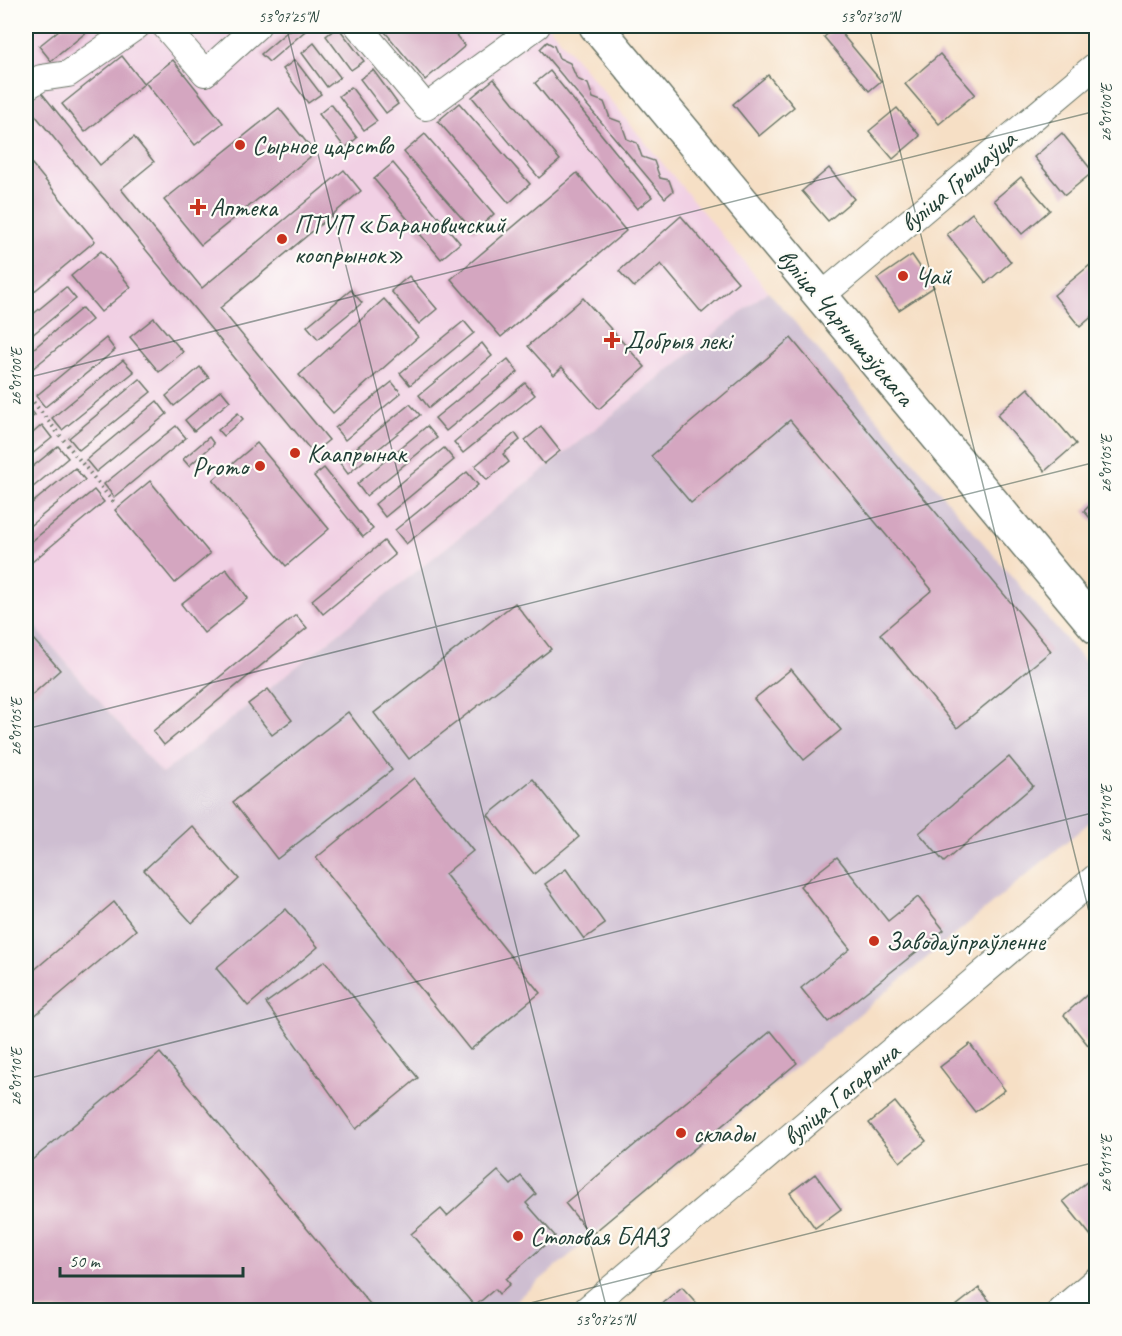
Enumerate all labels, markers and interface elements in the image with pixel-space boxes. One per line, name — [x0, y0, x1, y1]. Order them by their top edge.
text: 53°07'25"N — [258, 8, 321, 27]
text: 53°07'30"N — [840, 8, 903, 27]
text: 26°01'00"E — [1097, 82, 1116, 142]
street label: вуліца Грыцаўца — [893, 122, 1024, 239]
place label: Сырное царство — [252, 129, 395, 162]
marker: Сырное царство — [233, 138, 247, 152]
place label: Аптека — [210, 191, 279, 224]
marker: Аптека — [191, 200, 205, 214]
place label: ПТУП «Барановичский коопрынок» — [294, 208, 508, 271]
marker: ПТУП «Барановичский коопрынок» — [275, 232, 289, 246]
street label: вуліца Чарнышэўскага — [770, 241, 923, 414]
place label: Чай — [915, 260, 953, 293]
marker: Чай — [896, 269, 910, 283]
place label: Добрыя лекі — [624, 324, 734, 357]
marker: Добрыя лекі — [605, 333, 619, 347]
text: 26°01'00"E — [7, 346, 26, 406]
text: 26°01'05"E — [1097, 433, 1116, 493]
place label: Каапрынак — [307, 437, 408, 470]
marker: Каапрынак — [288, 446, 302, 460]
place label: Promo — [192, 450, 251, 483]
marker: Promo — [253, 459, 267, 473]
text: 26°01'05"E — [7, 696, 26, 756]
text: 26°01'10"E — [1097, 783, 1116, 843]
place label: Заводаўпраўленне — [886, 925, 1046, 958]
marker: Заводаўпраўленне — [867, 934, 881, 948]
street label: вуліца Гагарына — [775, 1034, 908, 1153]
text: 26°01'10"E — [7, 1046, 26, 1106]
place label: склады — [693, 1117, 757, 1150]
marker: склады — [674, 1126, 688, 1140]
text: 26°01'15"E — [1097, 1133, 1116, 1193]
place label: Столовая БААЗ — [530, 1220, 671, 1253]
marker: Столовая БААЗ — [511, 1229, 525, 1243]
scale bar — [60, 1240, 243, 1278]
text: 50 m — [69, 1250, 102, 1272]
text: 53°07'25"N — [575, 1311, 638, 1330]

